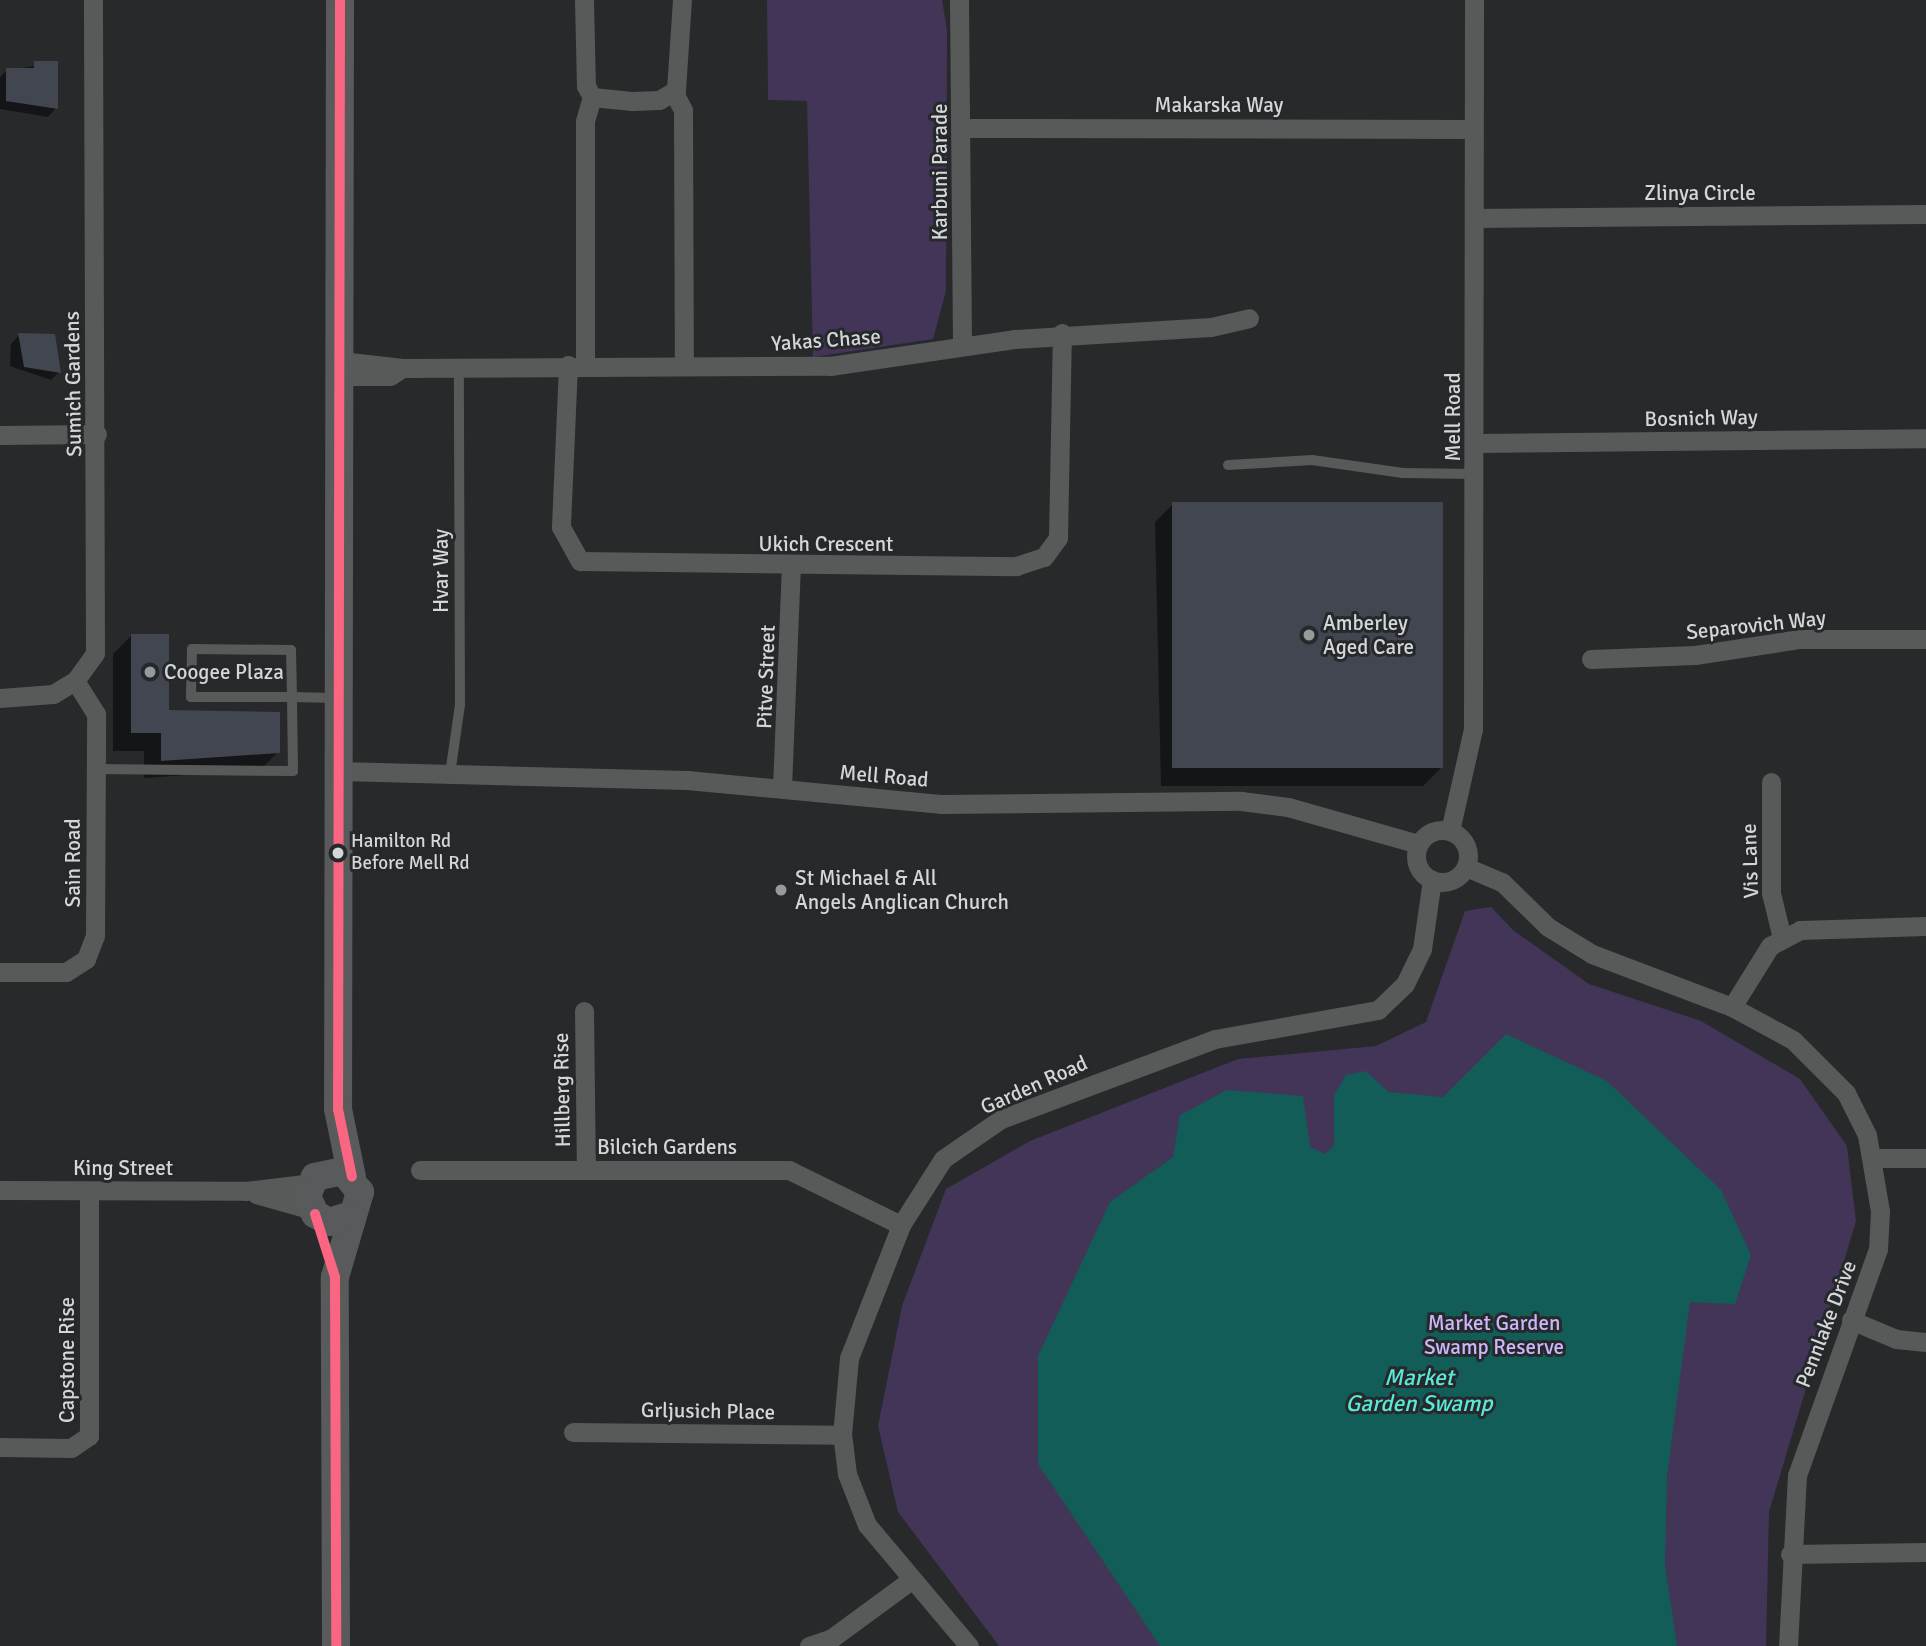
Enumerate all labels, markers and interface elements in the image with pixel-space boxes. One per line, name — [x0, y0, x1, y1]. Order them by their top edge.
street label: Makarska Way — [1155, 92, 1283, 118]
street label: Karbuni Parade — [927, 103, 953, 241]
street label: Zlinya Circle — [1644, 180, 1756, 206]
street label: Sumich Gardens — [59, 311, 87, 457]
street label: Yakas Chase — [770, 324, 882, 356]
street label: Mell Road — [1440, 372, 1466, 462]
street label: Bosnich Way — [1644, 404, 1758, 432]
street label: Hvar Way — [428, 529, 454, 613]
street label: Ukich Crescent — [759, 531, 893, 557]
street label: Separovich Way — [1685, 605, 1827, 645]
place label: Amberley Aged Care — [1323, 610, 1414, 660]
street label: Pitve Street — [752, 625, 780, 729]
marker: Amberley Aged Care — [1301, 627, 1317, 643]
place label: Coogee Plaza — [164, 659, 284, 685]
marker: Coogee Plaza — [142, 664, 158, 680]
street label: Mell Road — [839, 760, 929, 792]
street label: Sain Road — [60, 818, 86, 908]
street label: Vis Lane — [1736, 823, 1764, 899]
place label: Hamilton Rd Before Mell Rd — [351, 831, 470, 875]
marker: Hamilton Rd Before Mell Rd — [331, 846, 345, 860]
place label: St Michael & All Angels Anglican Church — [795, 865, 1009, 915]
marker: St Michael & All Angels Anglican Church — [773, 882, 789, 898]
street label: Hillberg Rise — [548, 1032, 576, 1148]
street label: Garden Road — [977, 1050, 1091, 1120]
street label: Bilcich Gardens — [597, 1134, 737, 1160]
street label: King Street — [73, 1155, 173, 1181]
street label: Pennlake Drive — [1790, 1257, 1862, 1391]
street label: Capstone Rise — [54, 1297, 80, 1423]
park label: Market Garden Swamp Reserve — [1424, 1310, 1564, 1360]
water label: Market Garden Swamp — [1346, 1364, 1492, 1418]
street label: Grljusich Place — [641, 1397, 775, 1425]

